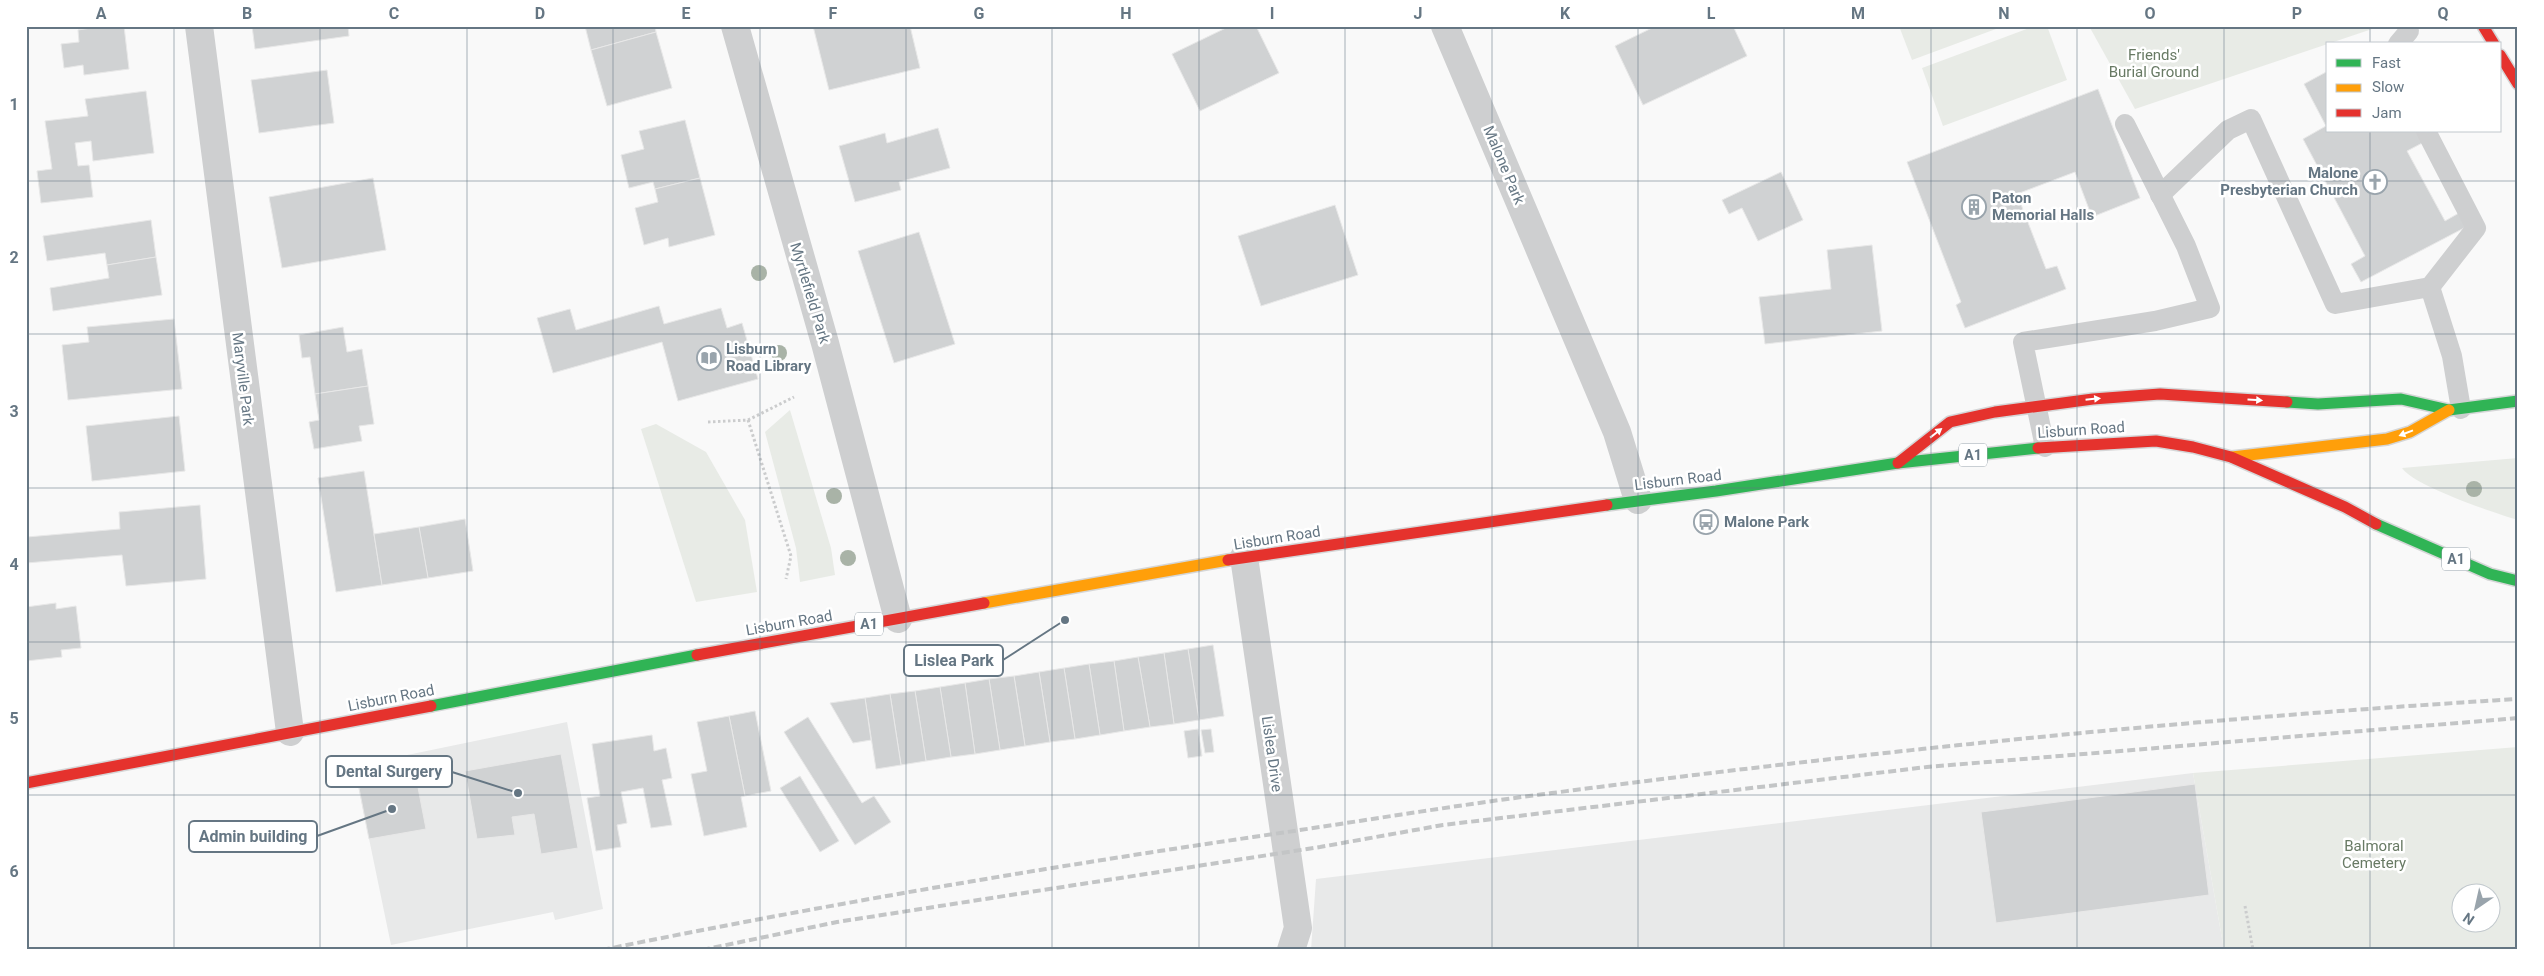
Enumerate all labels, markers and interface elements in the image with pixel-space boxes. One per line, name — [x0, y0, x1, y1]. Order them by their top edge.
text: A — [96, 4, 107, 23]
text: B — [242, 4, 252, 23]
text: C — [389, 4, 399, 23]
text: D — [535, 4, 545, 23]
text: E — [682, 4, 691, 23]
text: F — [829, 4, 838, 23]
text: G — [974, 4, 985, 23]
text: H — [1120, 4, 1132, 23]
text: I — [1270, 4, 1274, 23]
text: J — [1414, 4, 1422, 23]
text: K — [1560, 4, 1571, 23]
text: L — [1707, 4, 1716, 23]
text: M — [1851, 4, 1865, 23]
text: N — [1998, 4, 2010, 23]
text: O — [2144, 4, 2156, 23]
text: P — [2292, 4, 2302, 23]
text: Q — [2437, 4, 2449, 23]
legend — [2326, 42, 2502, 132]
park label: Friends' Burial Ground — [2109, 46, 2199, 81]
text: Fast — [2372, 54, 2401, 72]
text: Slow — [2372, 78, 2404, 96]
text: 1 — [9, 95, 19, 114]
text: Jam — [2372, 104, 2402, 122]
street label: Malone Park — [1479, 123, 1529, 207]
place label: Malone Presbyterian Church — [2220, 164, 2358, 199]
church icon: Malone Presbyterian Church — [2362, 169, 2388, 195]
place label: Paton Memorial Halls — [1992, 189, 2094, 224]
building icon: Paton Memorial Halls — [1961, 194, 1987, 220]
street label: Myrtlefield Park — [786, 240, 834, 346]
text: 2 — [9, 248, 19, 267]
street label: Maryville Park — [228, 331, 258, 427]
place label: Lisburn Road Library — [726, 340, 812, 375]
library icon: Lisburn Road Library — [696, 345, 722, 371]
one-way arrow — [2085, 395, 2101, 403]
one-way arrow — [2247, 397, 2263, 405]
text: 3 — [9, 402, 19, 421]
street label: Lisburn Road — [2037, 418, 2125, 442]
one-way arrow — [1929, 428, 1942, 439]
one-way arrow — [2398, 429, 2413, 437]
road number: A1 — [1959, 444, 1987, 466]
street label: Lisburn Road — [1633, 466, 1723, 494]
bus stop icon: Malone Park — [1693, 509, 1719, 535]
place label: Malone Park — [1724, 513, 1810, 531]
street label: Lisburn Road — [1232, 522, 1322, 554]
road number: A1 — [2442, 548, 2470, 570]
text: 4 — [9, 555, 19, 574]
street label: Lisburn Road — [744, 607, 834, 639]
road number: A1 — [855, 612, 883, 636]
callout: Lislea Park — [904, 645, 1003, 676]
text: Lislea Park — [914, 651, 994, 670]
street label: Lisburn Road — [346, 681, 436, 715]
text: 5 — [9, 709, 19, 728]
street label: Lislea Drive — [1258, 715, 1286, 793]
callout: Dental Surgery — [326, 756, 452, 787]
text: Dental Surgery — [336, 762, 443, 781]
callout: Admin building — [189, 821, 317, 852]
text: Admin building — [199, 827, 307, 846]
park label: Balmoral Cemetery — [2342, 837, 2406, 872]
text: 6 — [9, 862, 19, 881]
north arrow — [2452, 884, 2502, 934]
text: N — [2460, 909, 2477, 928]

